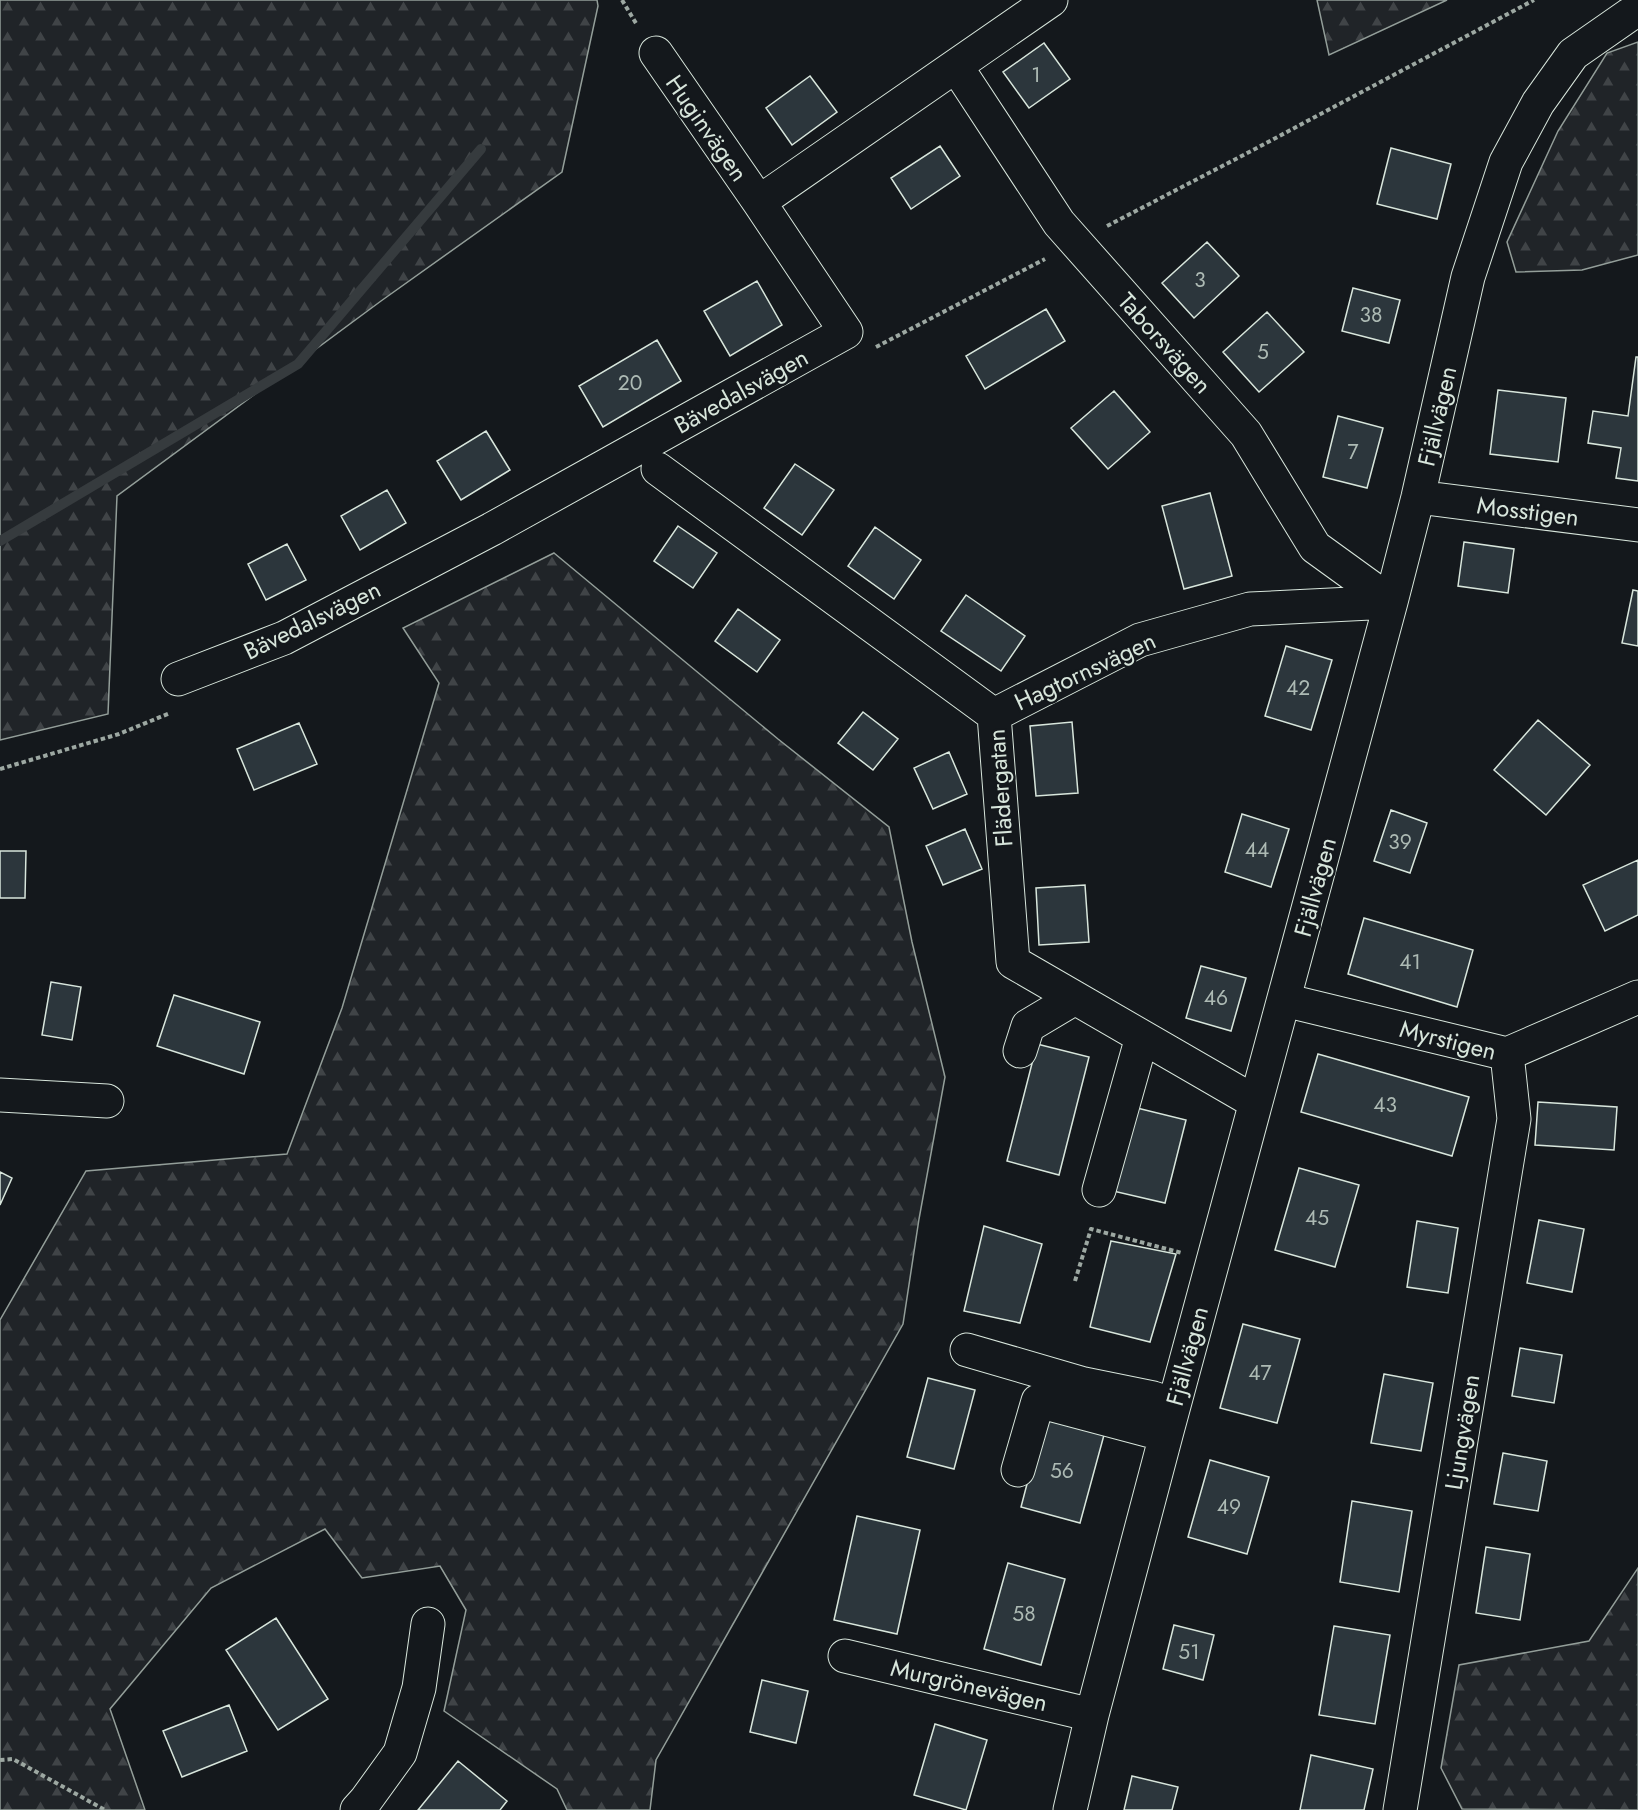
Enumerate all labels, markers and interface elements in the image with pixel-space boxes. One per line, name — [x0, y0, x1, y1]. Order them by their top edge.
house number: 1 — [1031, 60, 1041, 90]
street label: Huginvägen — [657, 68, 757, 188]
house number: 3 — [1194, 265, 1206, 295]
street label: Taborsvägen — [1110, 285, 1220, 401]
house number: 38 — [1360, 300, 1382, 330]
house number: 5 — [1257, 337, 1269, 367]
street label: Bävedalsvägen — [668, 340, 814, 442]
street label: Fjällvägen — [1409, 363, 1465, 469]
house number: 20 — [618, 368, 642, 398]
house number: 7 — [1347, 437, 1359, 467]
street label: Mosstigen — [1475, 487, 1581, 535]
street label: Bävedalsvägen — [238, 572, 386, 668]
street label: Hagtornsvägen — [1009, 623, 1161, 719]
house number: 42 — [1286, 673, 1310, 703]
street label: Flädergatan — [978, 728, 1022, 848]
house number: 39 — [1388, 827, 1412, 857]
street label: Fjällvägen — [1285, 833, 1345, 941]
house number: 44 — [1245, 835, 1269, 865]
house number: 41 — [1399, 947, 1421, 977]
house number: 46 — [1204, 983, 1228, 1013]
street label: Myrstigen — [1396, 1011, 1500, 1069]
house number: 43 — [1373, 1090, 1397, 1120]
house number: 45 — [1305, 1203, 1329, 1233]
street label: Fjällvägen — [1157, 1302, 1217, 1410]
house number: 47 — [1248, 1358, 1272, 1388]
street label: Ljungvägen — [1436, 1372, 1488, 1492]
house number: 56 — [1050, 1456, 1074, 1486]
house number: 49 — [1217, 1492, 1241, 1522]
house number: 58 — [1012, 1599, 1036, 1629]
house number: 51 — [1178, 1637, 1200, 1667]
street label: Murgrönevägen — [887, 1650, 1051, 1720]

